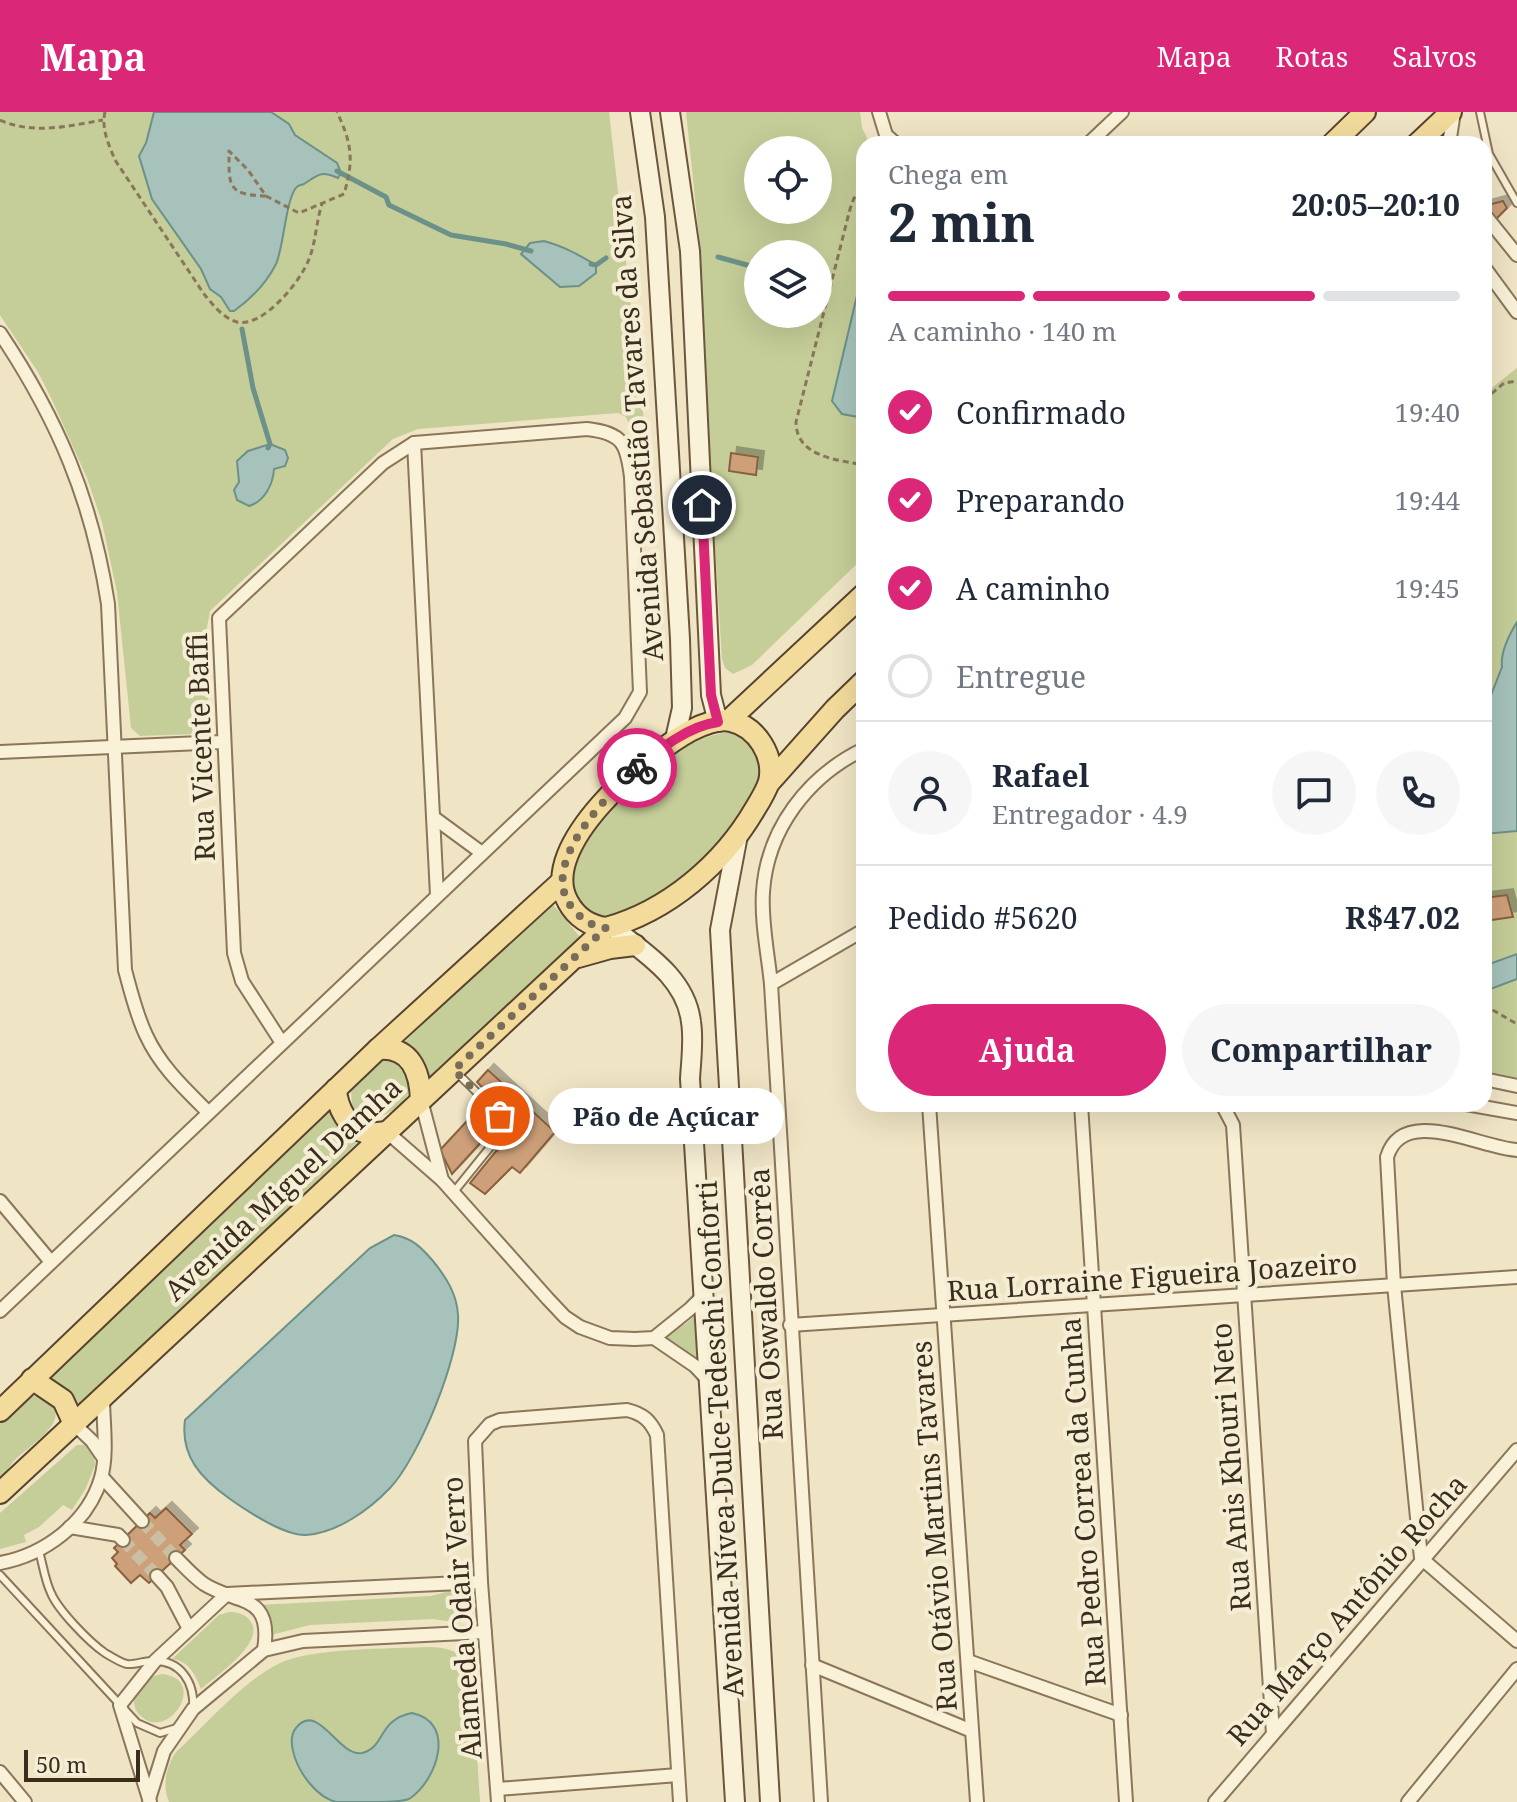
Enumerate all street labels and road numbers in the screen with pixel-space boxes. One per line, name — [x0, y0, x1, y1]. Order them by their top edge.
street label: Avenida Sebastião Tavares da Silva — [601, 194, 671, 663]
street label: Rua Vicente Baffi — [177, 632, 223, 862]
street label: Avenida Miguel Damha — [155, 1068, 409, 1308]
street label: Rua Oswaldo Corrêa — [739, 1167, 791, 1441]
street label: Avenida Nívea Dulce Tedeschi Conforti — [686, 1180, 752, 1698]
street label: Rua Lorraine Figueira Joazeiro — [946, 1243, 1358, 1309]
street label: Rua Pedro Correa da Cunha — [1050, 1316, 1114, 1688]
street label: Rua Anis Khouri Neto — [1201, 1322, 1259, 1613]
street label: Rua Otávio Martins Tavares — [901, 1340, 965, 1712]
street label: Rua Março Antônio Rocha — [1218, 1466, 1475, 1753]
street label: Alameda Odair Verro — [432, 1475, 490, 1761]

